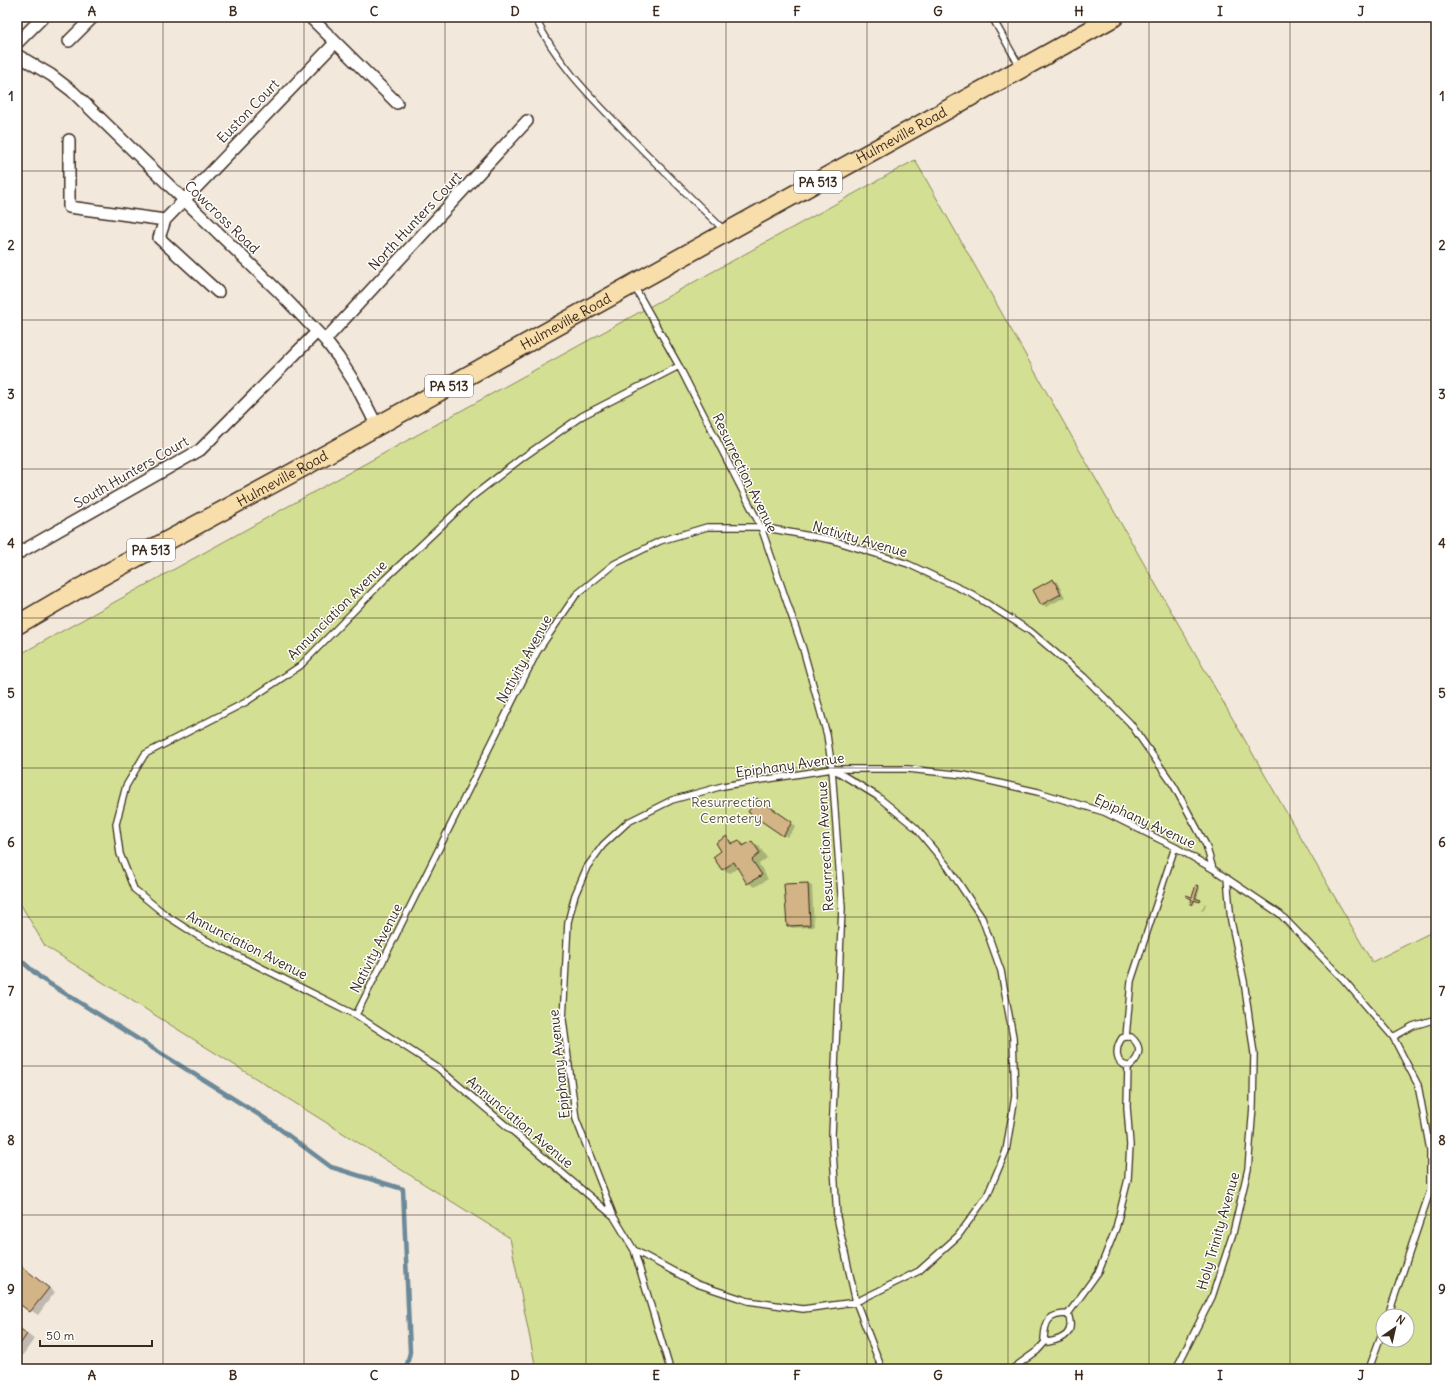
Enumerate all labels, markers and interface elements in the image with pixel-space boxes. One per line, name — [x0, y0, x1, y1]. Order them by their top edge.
text: A — [88, 3, 97, 20]
text: B — [229, 3, 238, 20]
text: C — [370, 3, 379, 20]
text: D — [510, 3, 520, 20]
text: E — [652, 3, 660, 20]
text: F — [793, 3, 801, 20]
text: G — [933, 3, 943, 20]
text: H — [1074, 3, 1084, 20]
text: I — [1217, 3, 1223, 20]
text: J — [1358, 3, 1365, 20]
street label: Euston Court — [213, 75, 283, 147]
text: 1 — [8, 88, 14, 105]
text: 1 — [1439, 88, 1445, 105]
street label: Hulmeville Road — [853, 103, 950, 167]
street label: North Hunters Court — [365, 168, 466, 274]
road number: PA 513 — [794, 171, 842, 193]
street label: Cowcross Road — [181, 177, 263, 257]
text: 2 — [7, 237, 15, 254]
text: 2 — [1438, 237, 1446, 254]
street label: Hulmeville Road — [517, 289, 614, 354]
road number: PA 513 — [425, 375, 473, 397]
text: 3 — [7, 386, 15, 403]
text: 3 — [1438, 386, 1446, 403]
street label: Resurrection Avenue — [708, 410, 782, 536]
street label: South Hunters Court — [71, 432, 192, 512]
street label: Hulmeville Road — [233, 446, 331, 510]
street label: Nativity Avenue — [810, 517, 910, 561]
text: 4 — [7, 535, 15, 552]
text: 4 — [1438, 535, 1446, 552]
road number: PA 513 — [127, 539, 175, 561]
street label: Annunciation Avenue — [283, 556, 391, 664]
street label: Nativity Avenue — [492, 612, 556, 706]
text: 5 — [7, 685, 15, 702]
text: 5 — [1438, 685, 1446, 702]
street label: Epiphany Avenue — [734, 748, 846, 782]
street label: Resurrection Avenue — [813, 780, 837, 912]
street label: Epiphany Avenue — [1092, 790, 1198, 852]
park label: Resurrection Cemetery — [691, 793, 771, 827]
text: 6 — [7, 834, 15, 851]
text: 6 — [1438, 834, 1446, 851]
street label: Nativity Avenue — [346, 900, 406, 996]
street label: Annunciation Avenue — [183, 907, 311, 983]
text: 7 — [8, 983, 15, 1000]
text: 7 — [1439, 983, 1446, 1000]
street label: Epiphany Avenue — [544, 1009, 574, 1119]
street label: Annunciation Avenue — [463, 1072, 577, 1172]
text: 8 — [7, 1132, 15, 1149]
text: 8 — [1438, 1132, 1446, 1149]
street label: Holy Trinity Avenue — [1193, 1170, 1243, 1292]
text: 9 — [7, 1281, 15, 1298]
text: 9 — [1438, 1281, 1446, 1298]
north arrow — [1375, 1308, 1415, 1348]
text: N — [1394, 1312, 1408, 1328]
scale bar — [40, 1322, 152, 1348]
text: 50 m — [46, 1328, 75, 1343]
text: A — [88, 1367, 97, 1384]
text: B — [229, 1367, 238, 1384]
text: C — [370, 1367, 379, 1384]
text: D — [510, 1367, 520, 1384]
text: E — [652, 1367, 660, 1384]
text: F — [793, 1367, 801, 1384]
text: G — [933, 1367, 943, 1384]
text: H — [1074, 1367, 1084, 1384]
text: I — [1217, 1367, 1223, 1384]
text: J — [1358, 1367, 1365, 1384]

